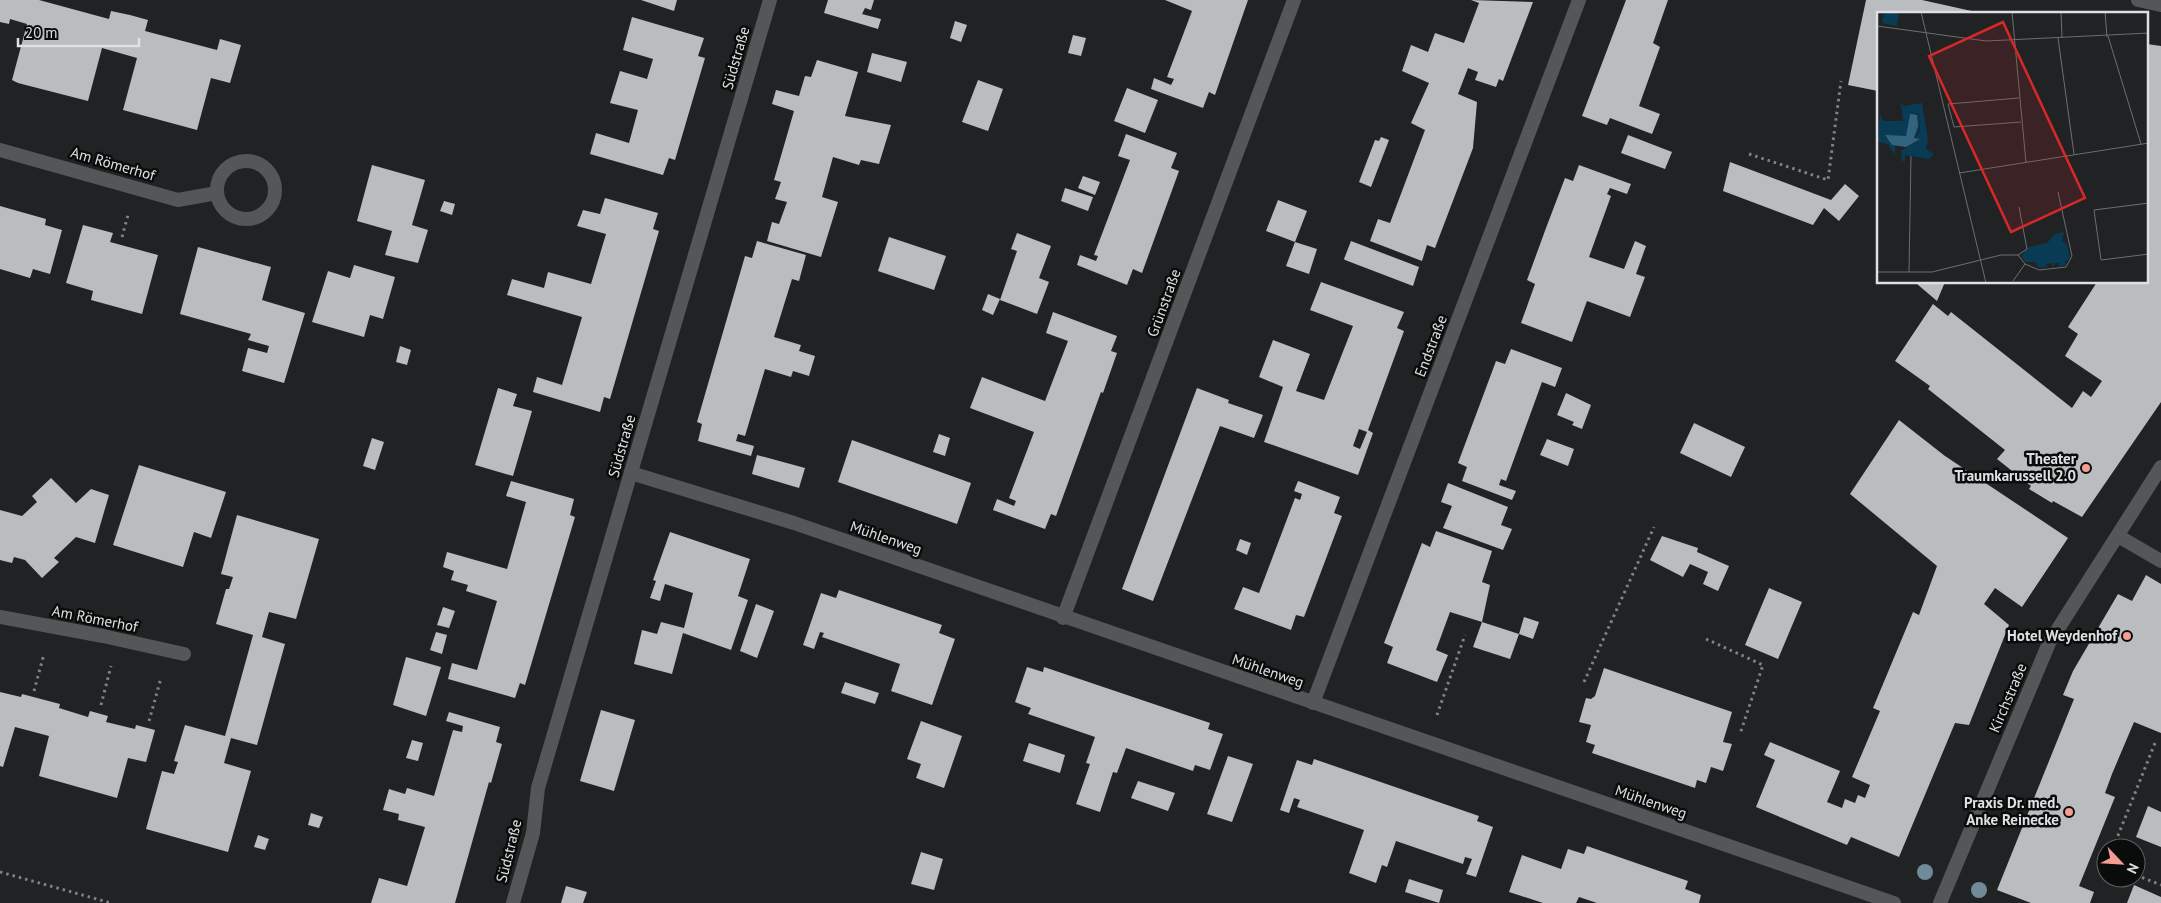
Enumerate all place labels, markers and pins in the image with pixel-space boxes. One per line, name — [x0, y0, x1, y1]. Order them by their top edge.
place label: Theater Traumkarussell 2.0 — [1954, 449, 2077, 485]
marker: Theater Traumkarussell 2.0 — [2080, 462, 2092, 474]
place label: Hotel Weydenhof — [2007, 626, 2118, 645]
marker: Hotel Weydenhof — [2121, 630, 2133, 642]
place label: Praxis Dr. med. Anke Reinecke — [1964, 793, 2059, 829]
marker: Praxis Dr. med. Anke Reinecke — [2063, 806, 2075, 818]

